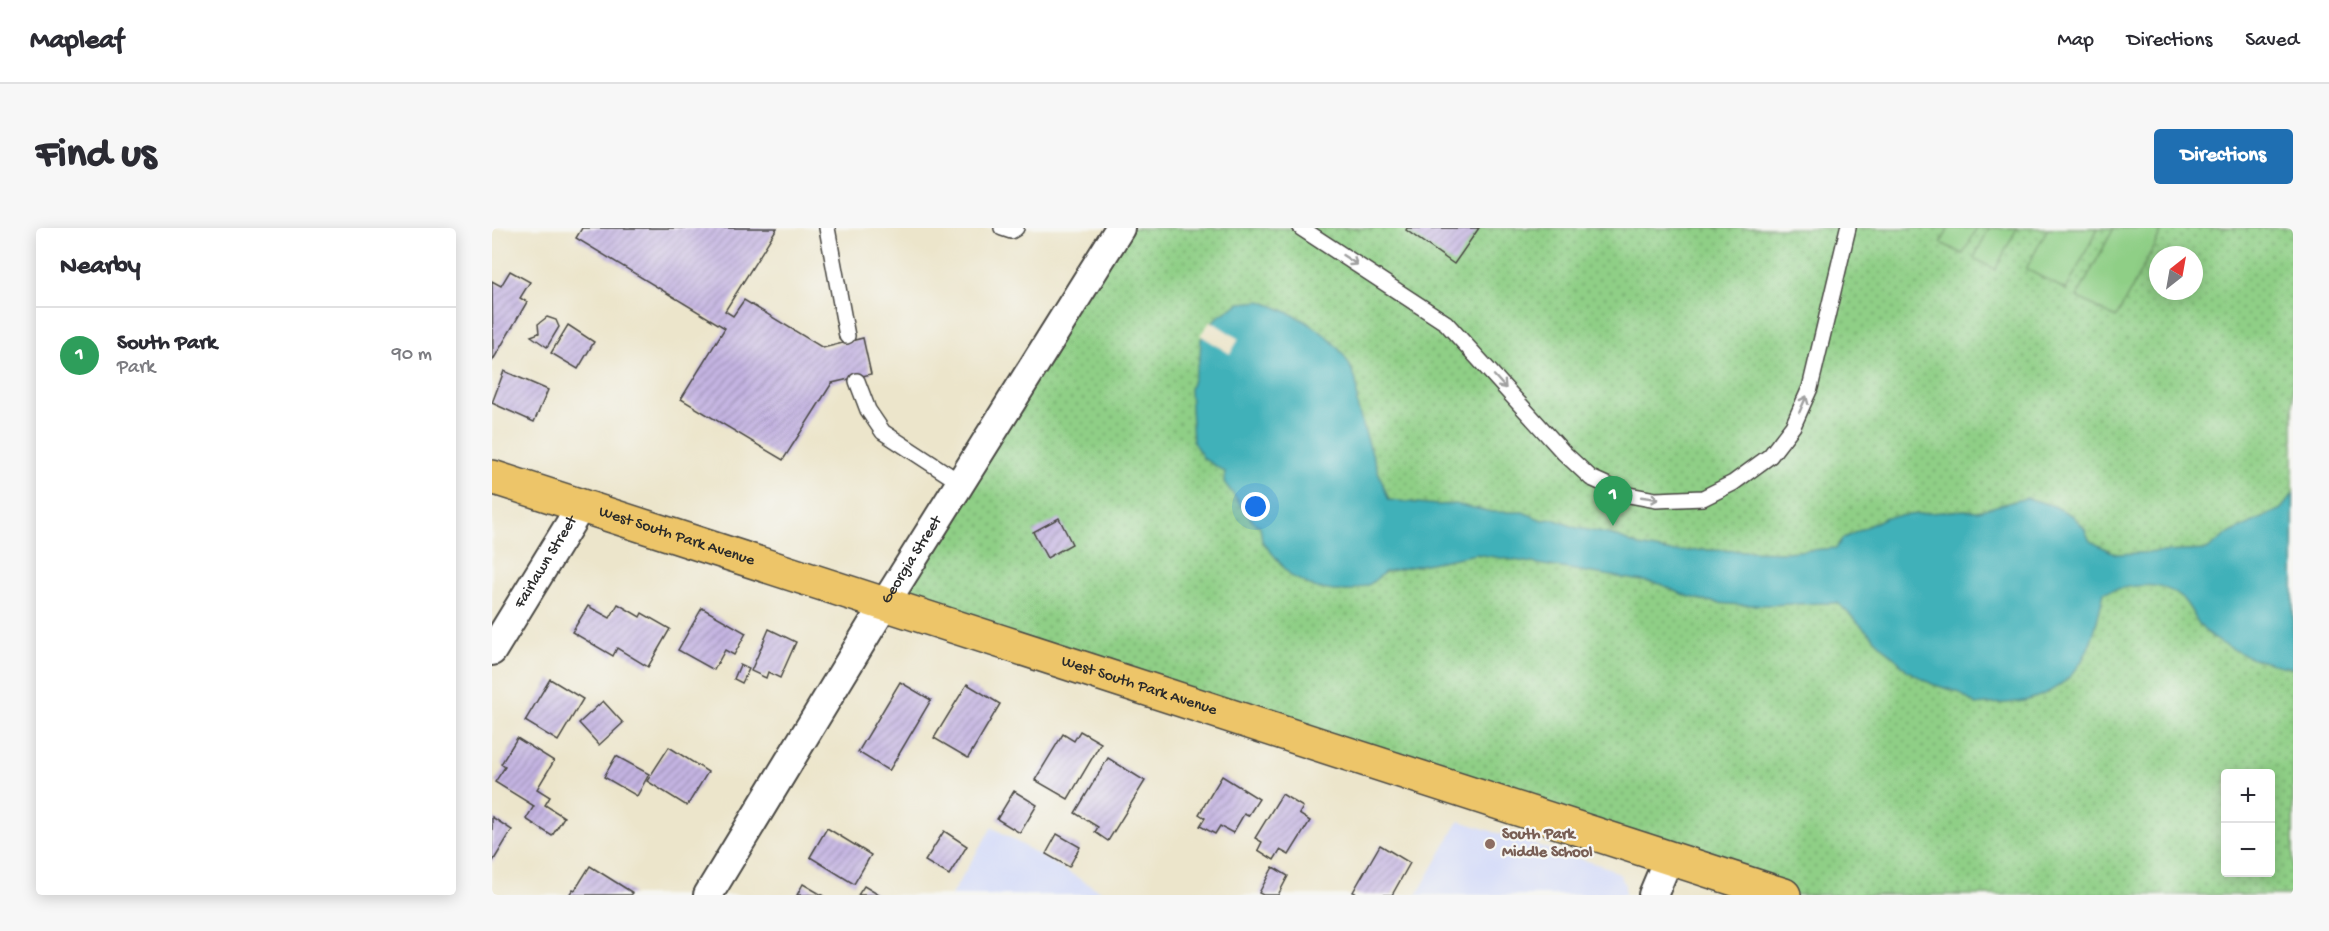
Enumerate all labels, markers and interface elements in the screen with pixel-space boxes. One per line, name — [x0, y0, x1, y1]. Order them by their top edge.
text: Mapleaf — [30, 25, 124, 58]
text: Map — [2057, 29, 2094, 54]
text: Directions — [2127, 29, 2212, 54]
text: Saved — [2245, 29, 2299, 54]
button: Directions — [2154, 129, 2293, 184]
text: Find us — [36, 132, 156, 181]
north arrow — [2149, 246, 2203, 300]
text: Nearby — [60, 252, 141, 283]
one-way arrow — [1341, 254, 1358, 266]
text: South Park — [117, 331, 217, 357]
text: 1 — [75, 344, 84, 367]
text: 90 m — [392, 344, 432, 367]
text: Park — [117, 357, 155, 380]
one-way arrow — [1492, 374, 1506, 389]
one-way arrow — [1798, 395, 1809, 413]
pin: 1 — [1594, 476, 1632, 526]
your location — [1241, 492, 1270, 521]
one-way arrow — [1639, 493, 1659, 504]
street label: West South Park Avenue — [596, 503, 758, 571]
street label: Fairlawn Street — [510, 511, 583, 613]
street label: Georgia Street — [877, 511, 947, 608]
street label: West South Park Avenue — [1059, 652, 1220, 721]
map controls — [2221, 769, 2275, 877]
button: + — [2221, 769, 2275, 823]
button: − — [2221, 823, 2275, 877]
place label: South Park Middle School — [1502, 826, 1593, 863]
marker: South Park Middle School — [1483, 837, 1497, 851]

